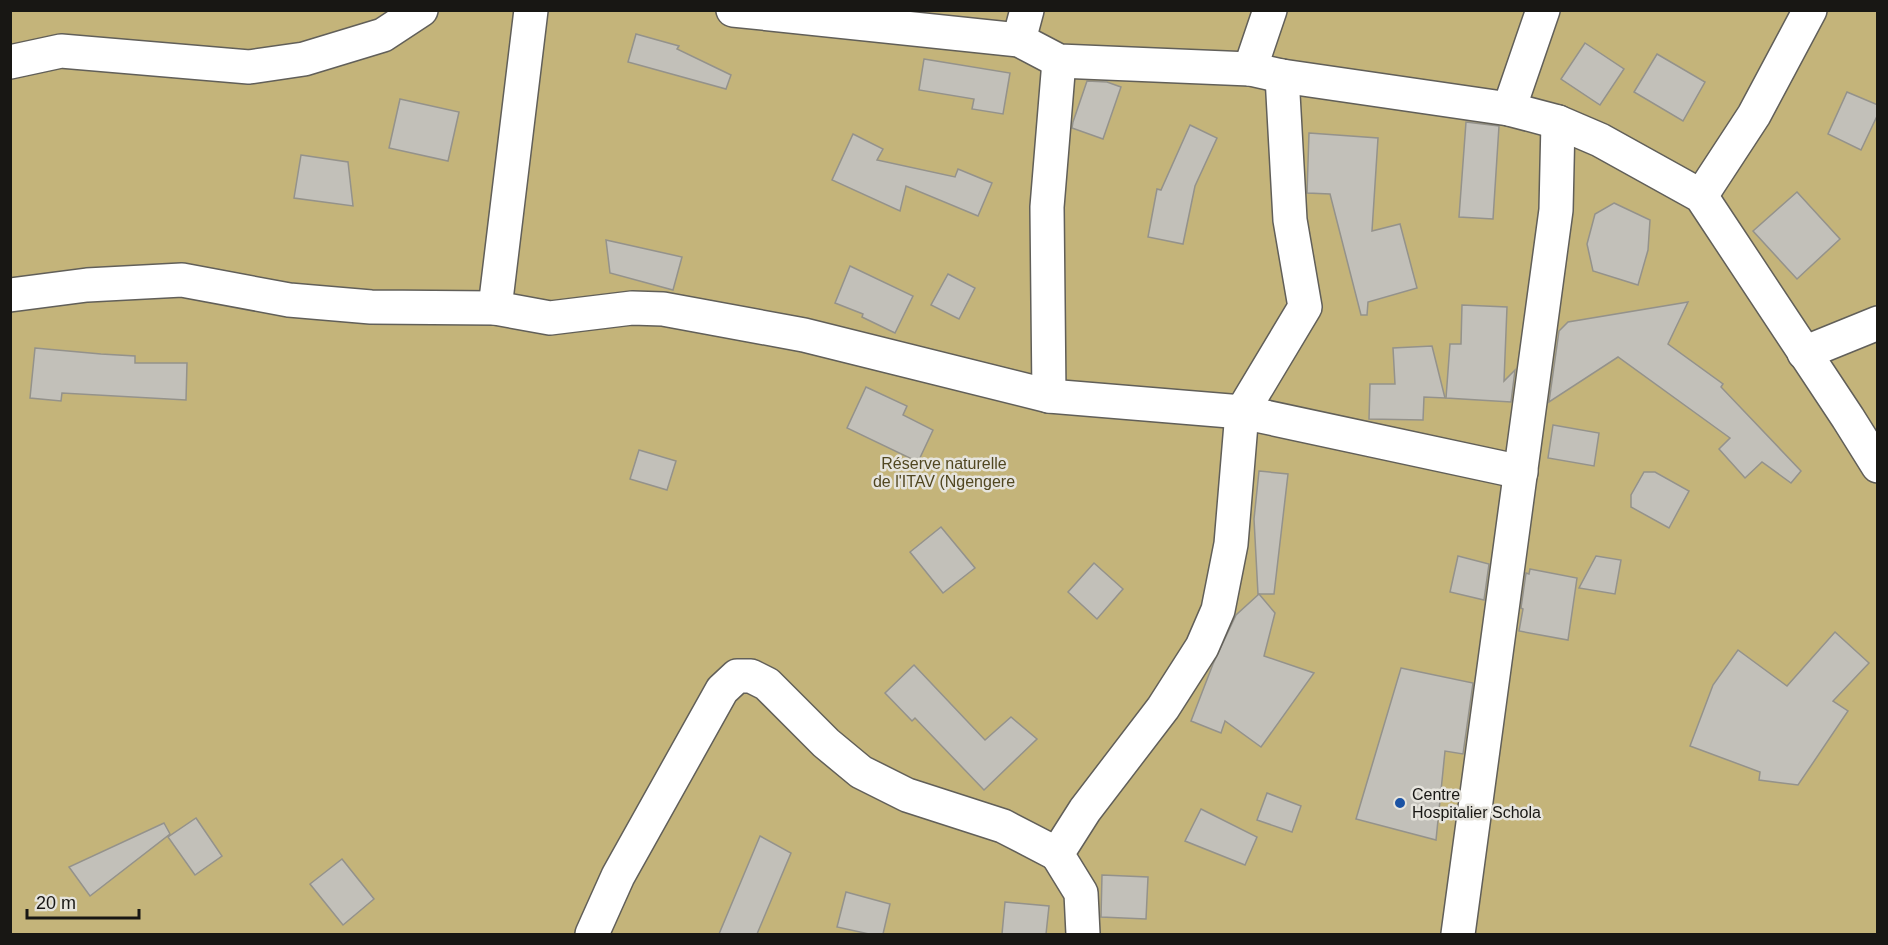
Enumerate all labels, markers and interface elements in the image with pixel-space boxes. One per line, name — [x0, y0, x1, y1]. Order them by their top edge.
park label: Réserve naturelle de l'ITAV (Ngengere — [873, 455, 1015, 490]
place label: Centre Hospitalier Schola — [1412, 786, 1541, 821]
marker: Centre Hospitalier Schola — [1393, 796, 1407, 810]
scale bar — [27, 882, 140, 920]
text: 20 m — [36, 893, 76, 913]

